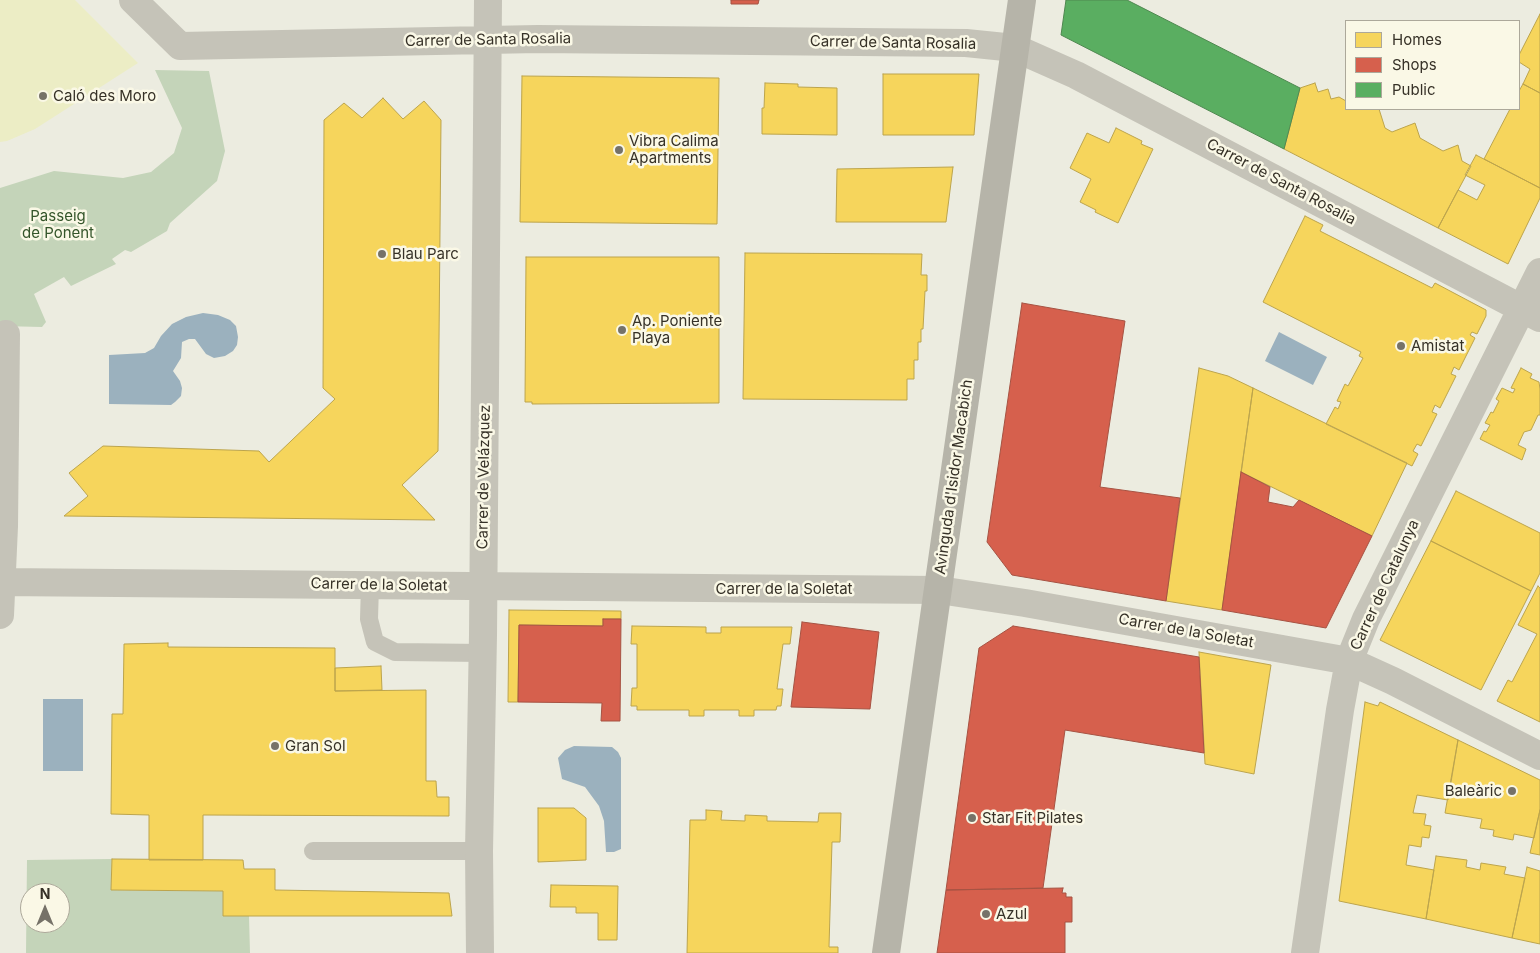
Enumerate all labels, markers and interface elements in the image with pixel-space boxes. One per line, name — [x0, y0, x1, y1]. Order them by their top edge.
legend — [1345, 20, 1520, 110]
street label: Carrer de Santa Rosalia — [405, 30, 571, 50]
text: Homes — [1392, 30, 1442, 49]
street label: Carrer de Santa Rosalia — [810, 33, 976, 53]
text: Shops — [1392, 55, 1437, 74]
text: Public — [1392, 80, 1435, 99]
place label: Caló des Moro — [53, 87, 156, 105]
marker: Caló des Moro — [37, 90, 49, 102]
place label: Vibra Calima Apartments — [629, 132, 719, 167]
street label: Carrer de Santa Rosalia — [1203, 135, 1359, 229]
marker: Vibra Calima Apartments — [613, 144, 625, 156]
park label: Passeig de Ponent — [22, 207, 94, 242]
place label: Blau Parc — [392, 245, 459, 263]
marker: Blau Parc — [376, 248, 388, 260]
place label: Ap. Poniente Playa — [632, 312, 722, 347]
marker: Ap. Poniente Playa — [616, 324, 628, 336]
place label: Amistat — [1411, 337, 1464, 355]
marker: Amistat — [1395, 340, 1407, 352]
street label: Avinguda d'Isidor Macabich — [931, 378, 977, 576]
street label: Carrer de Velázquez — [474, 404, 494, 550]
street label: Carrer de Catalunya — [1347, 517, 1423, 653]
street label: Carrer de la Soletat — [310, 575, 448, 595]
street label: Carrer de la Soletat — [716, 580, 852, 598]
street label: Carrer de la Soletat — [1117, 610, 1255, 652]
place label: Gran Sol — [285, 737, 346, 755]
marker: Gran Sol — [269, 740, 281, 752]
place label: Baleàric — [1445, 782, 1502, 800]
marker: Baleàric — [1506, 785, 1518, 797]
place label: Star Fit Pilates — [982, 809, 1083, 827]
marker: Star Fit Pilates — [966, 812, 978, 824]
north arrow — [20, 883, 70, 933]
text: N — [40, 885, 50, 902]
place label: Azul — [996, 905, 1027, 923]
marker: Azul — [980, 908, 992, 920]

